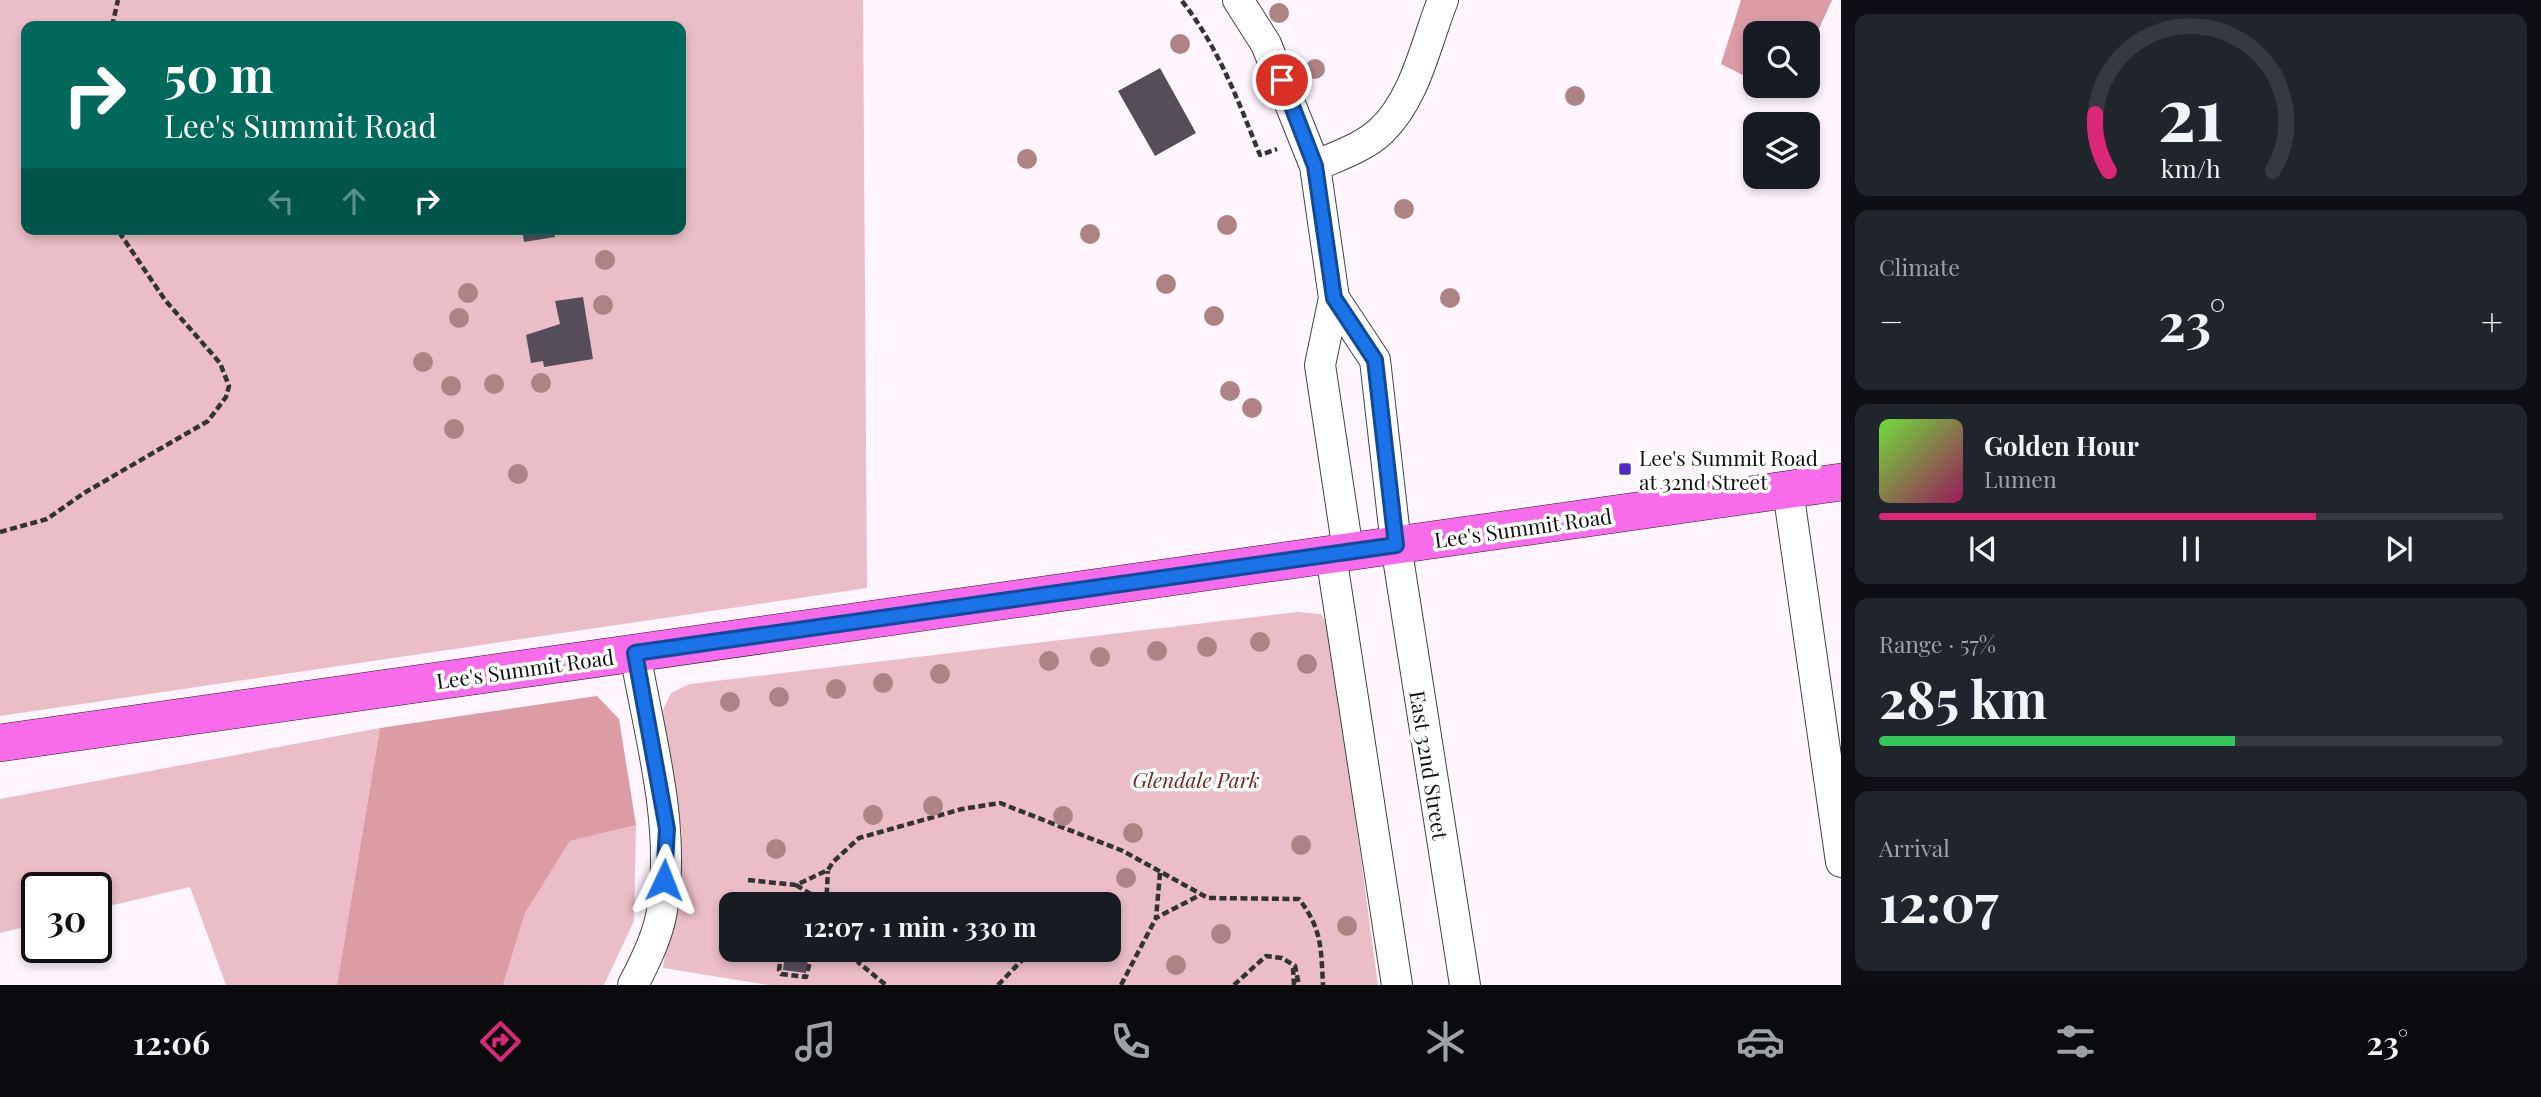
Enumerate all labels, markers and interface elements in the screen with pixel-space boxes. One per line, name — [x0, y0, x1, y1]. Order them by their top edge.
map controls — [1743, 21, 1820, 189]
button: search — [1743, 21, 1820, 98]
text: 50 m — [164, 40, 274, 105]
icon: right — [49, 49, 140, 140]
pin — [1252, 50, 1312, 110]
icon: arrive — [1263, 61, 1301, 99]
text: 21 — [2158, 62, 2224, 159]
text: Lee's Summit Road — [164, 103, 437, 146]
button: layers — [1743, 112, 1820, 189]
text: km/h — [2161, 151, 2221, 184]
icon: left — [262, 182, 300, 220]
icon: ahead — [335, 182, 373, 220]
icon: right — [408, 182, 446, 220]
text: Climate — [1879, 251, 1960, 282]
text: 23° — [2159, 286, 2226, 355]
text: − — [1879, 295, 1904, 346]
text: + — [2481, 295, 2503, 346]
text: Golden Hour — [1984, 428, 2139, 463]
place label: Lee's Summit Road at 32nd Street — [1639, 443, 1818, 495]
marker: Lee's Summit Road at 32nd Street — [1617, 461, 1633, 477]
text: Lumen — [1984, 463, 2057, 494]
street label: Lee's Summit Road — [1432, 501, 1614, 553]
icon: previous — [1964, 530, 2002, 568]
icon: pause — [2172, 530, 2210, 568]
icon: next — [2380, 530, 2418, 568]
text: Range · 57% — [1879, 628, 1996, 659]
street label: Lee's Summit Road — [434, 642, 616, 694]
text: 285 km — [1879, 663, 2047, 732]
street label: East 32nd Street — [1404, 688, 1456, 842]
park label: Glendale Park — [1132, 765, 1260, 793]
text: Arrival — [1879, 832, 1950, 863]
position arrow — [627, 843, 701, 917]
text: 12:07 — [1879, 867, 1998, 936]
speed limit sign: 30 — [21, 872, 112, 963]
text: 12:07 · 1 min · 330 m — [803, 909, 1037, 944]
icon: directions — [476, 1017, 525, 1066]
icon: music — [791, 1017, 840, 1066]
icon: phone — [1106, 1017, 1155, 1066]
icon: climate — [1421, 1017, 1470, 1066]
icon: car — [1736, 1017, 1785, 1066]
icon: filters — [2051, 1017, 2100, 1066]
text: 12:06 — [133, 1020, 210, 1063]
text: 23° — [2367, 1020, 2408, 1063]

